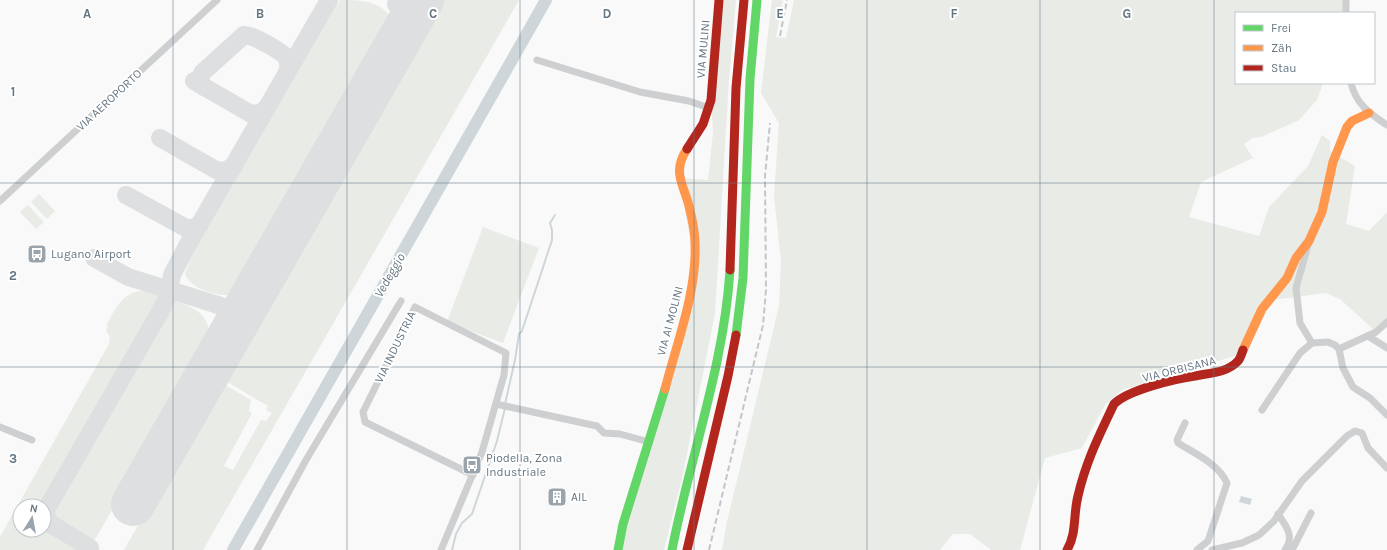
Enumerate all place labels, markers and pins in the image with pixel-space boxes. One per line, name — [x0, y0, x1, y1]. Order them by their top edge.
bus stop icon: Lugano Airport — [26, 243, 48, 265]
place label: Lugano Airport — [51, 247, 132, 261]
place label: Piodella, Zona Industriale — [486, 451, 562, 479]
bus stop icon: Piodella, Zona Industriale — [461, 454, 483, 476]
building icon: AIL — [546, 486, 568, 508]
place label: AIL — [571, 490, 587, 504]

